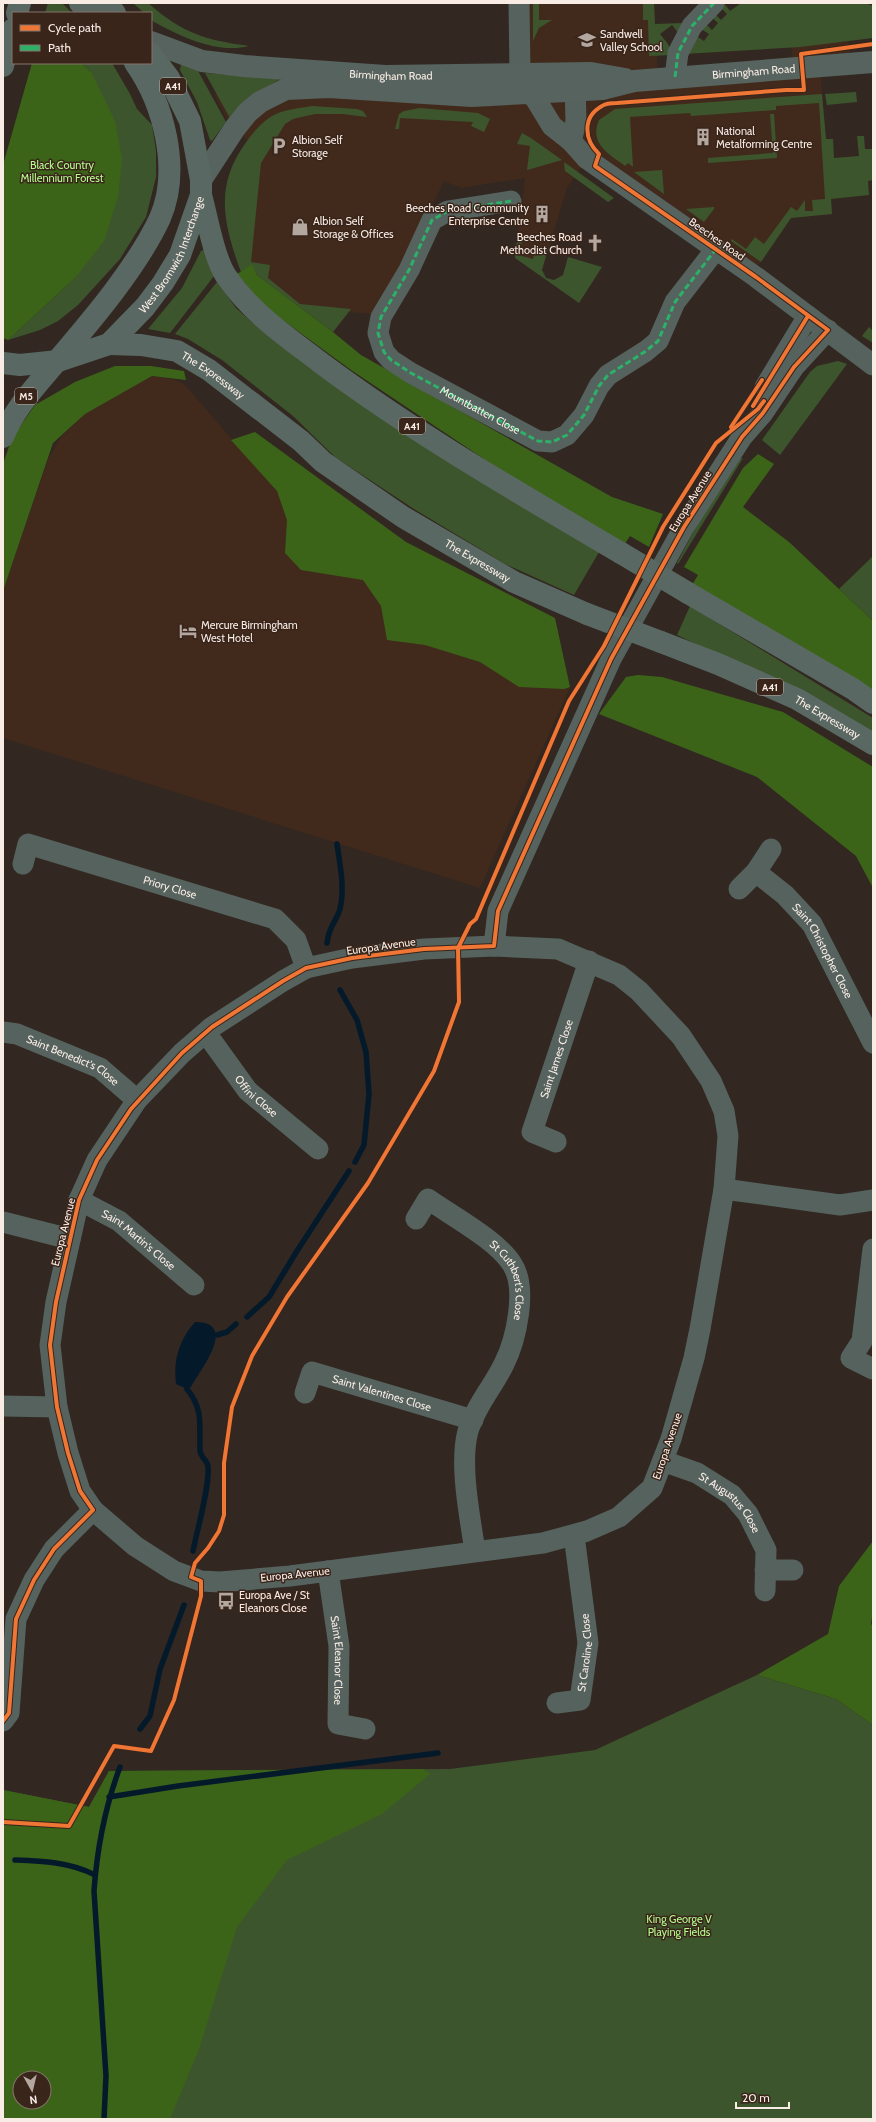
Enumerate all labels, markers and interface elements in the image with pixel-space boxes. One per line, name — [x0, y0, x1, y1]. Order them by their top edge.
legend — [12, 12, 152, 64]
text: Cycle path — [48, 20, 101, 35]
place label: Sandwell Valley School — [600, 27, 663, 54]
school or university icon: Sandwell Valley School — [577, 30, 597, 50]
text: Path — [48, 40, 71, 55]
street label: Birmingham Road — [712, 61, 796, 82]
street label: Birmingham Road — [349, 66, 433, 83]
road number: A41 — [160, 78, 186, 94]
place label: National Metalforming Centre — [716, 124, 813, 151]
building icon: National Metalforming Centre — [693, 127, 713, 147]
place label: Albion Self Storage — [292, 133, 343, 160]
parking icon: Albion Self Storage — [269, 136, 289, 156]
park label: Black Country Millennium Forest — [21, 158, 104, 185]
street label: West Bromwich Interchange — [136, 194, 207, 316]
place label: Beeches Road Community Enterprise Centre — [406, 201, 529, 228]
building icon: Beeches Road Community Enterprise Centre — [532, 204, 552, 224]
place label: Albion Self Storage & Offices — [313, 214, 394, 241]
street label: Beeches Road — [686, 215, 748, 263]
shop icon: Albion Self Storage & Offices — [290, 217, 310, 237]
place label: Beeches Road Methodist Church — [500, 230, 582, 257]
church icon: Beeches Road Methodist Church — [585, 233, 605, 253]
street label: The Expressway — [179, 348, 248, 402]
street label: Mountbatten Close — [438, 383, 523, 437]
road number: M5 — [15, 388, 37, 404]
road number: A41 — [399, 418, 425, 434]
street label: Europa Avenue — [666, 467, 715, 534]
street label: The Expressway — [442, 536, 514, 586]
place label: Mercure Birmingham West Hotel — [201, 618, 298, 645]
hotel icon: Mercure Birmingham West Hotel — [178, 621, 198, 641]
road number: A41 — [757, 679, 783, 695]
street label: The Expressway — [792, 692, 863, 742]
street label: Priory Close — [142, 872, 199, 902]
street label: Saint Christopher Close — [789, 900, 856, 1001]
street label: Europa Avenue — [345, 934, 417, 958]
street label: Saint James Close — [537, 1017, 576, 1100]
street label: Saint Benedict's Close — [24, 1032, 122, 1089]
street label: Offini Close — [232, 1072, 281, 1120]
street label: Europa Avenue — [48, 1196, 78, 1268]
street label: Saint Martin's Close — [99, 1206, 179, 1273]
street label: St Cuthbert's Close — [487, 1237, 527, 1322]
street label: Saint Valentines Close — [331, 1371, 433, 1414]
street label: Europa Avenue — [649, 1410, 685, 1481]
street label: St Augustus Close — [696, 1469, 763, 1536]
street label: Europa Avenue — [260, 1563, 331, 1585]
place label: Europa Ave / St Eleanors Close — [239, 1588, 310, 1615]
bus stop icon: Europa Ave / St Eleanors Close — [216, 1591, 236, 1611]
street label: St Caroline Close — [574, 1612, 595, 1693]
street label: Saint Eleanor Close — [328, 1615, 346, 1705]
park label: King George V Playing Fields — [646, 1912, 712, 1939]
north arrow — [12, 2070, 52, 2110]
scale bar — [736, 2084, 789, 2110]
text: 20 m — [742, 2090, 770, 2105]
text: N — [29, 2092, 38, 2107]

